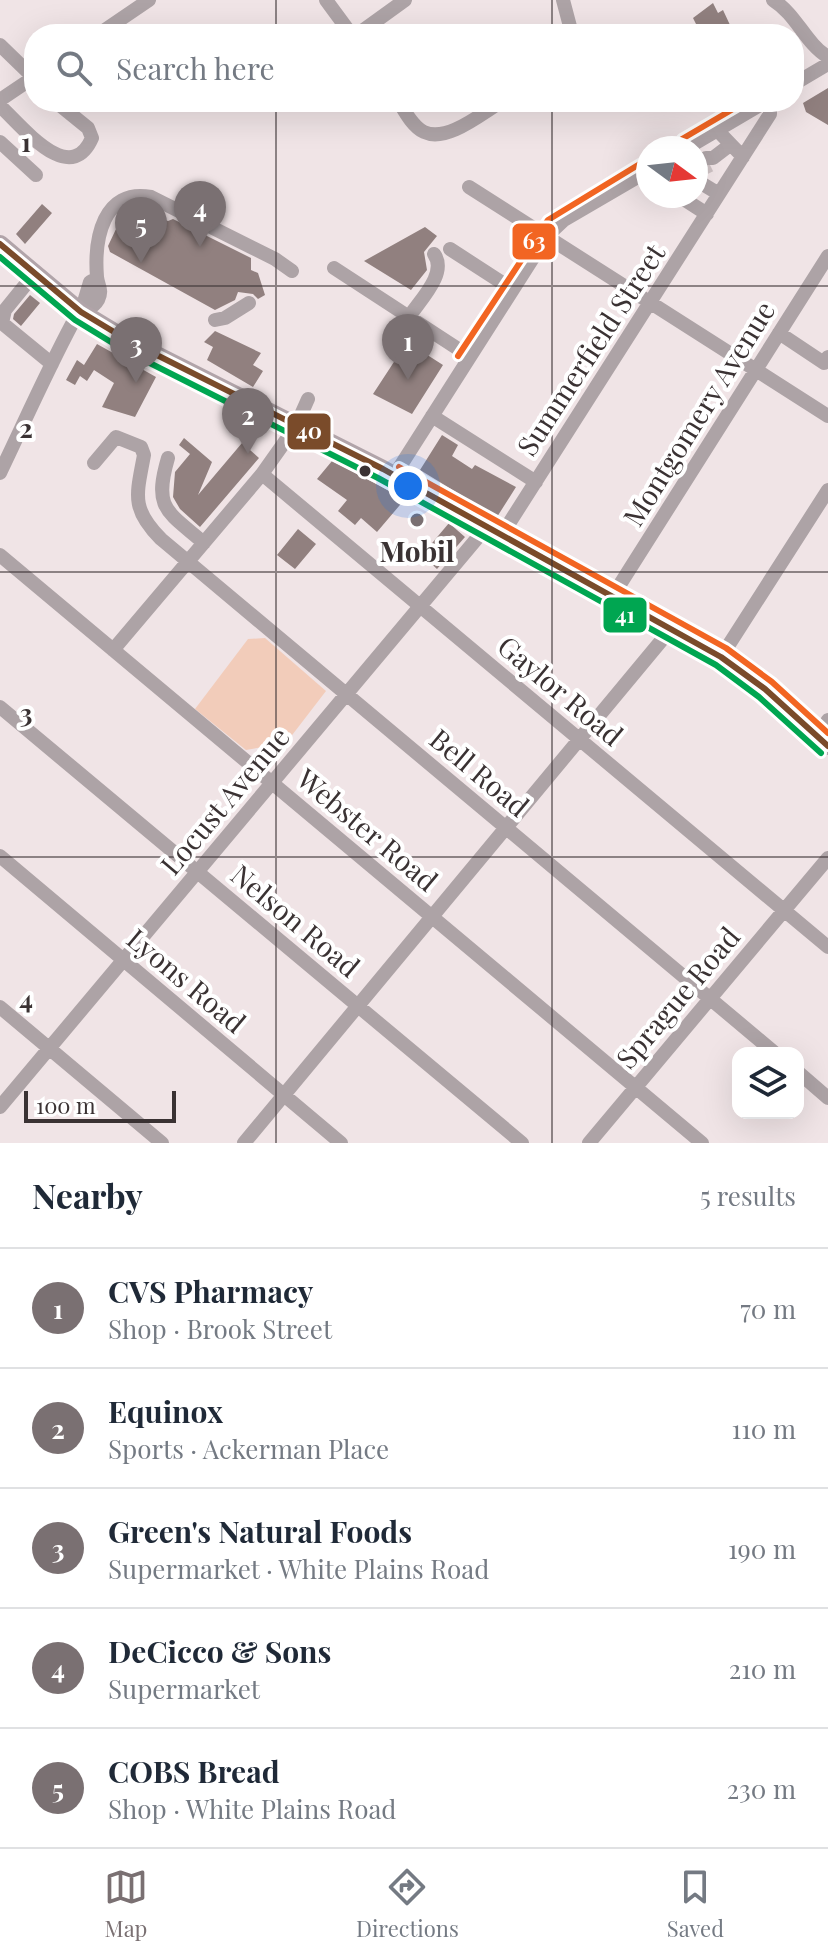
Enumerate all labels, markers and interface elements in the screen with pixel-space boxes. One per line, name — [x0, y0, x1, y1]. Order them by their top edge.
search box — [24, 24, 804, 112]
icon: search — [52, 46, 96, 90]
text: Search here — [116, 48, 275, 88]
text: 1 — [21, 124, 31, 159]
north arrow — [636, 136, 708, 208]
pin: 4 — [174, 181, 226, 247]
pin: 5 — [115, 197, 167, 263]
line badge: 63 — [511, 222, 557, 261]
text: 63 — [522, 225, 546, 255]
street label: Summerfield Street — [508, 235, 673, 462]
street label: Montgomery Avenue — [614, 294, 782, 532]
pin: 1 — [382, 314, 434, 380]
pin: 3 — [110, 317, 162, 383]
pin: 2 — [222, 388, 274, 454]
text: 2 — [19, 410, 33, 445]
line badge: 40 — [286, 412, 332, 451]
text: 40 — [296, 415, 322, 445]
unlabelled marker — [357, 463, 373, 479]
your location — [388, 466, 428, 506]
marker: Mobil — [408, 511, 426, 529]
place label: Mobil — [379, 532, 455, 569]
line badge: 41 — [602, 596, 648, 634]
text: 41 — [615, 599, 635, 629]
street label: Gaylor Road — [491, 627, 631, 753]
text: 3 — [20, 695, 32, 730]
street label: Locust Avenue — [151, 718, 297, 882]
street label: Bell Road — [423, 720, 537, 824]
street label: Webster Road — [289, 759, 446, 899]
street label: Nelson Road — [224, 855, 368, 985]
street label: Sprague Road — [607, 919, 747, 1075]
street label: Lyons Road — [120, 920, 254, 1040]
text: 4 — [19, 981, 33, 1016]
map controls — [732, 1047, 804, 1119]
button: layers — [732, 1047, 804, 1119]
scale bar — [24, 1087, 176, 1123]
text: 100 m — [36, 1090, 96, 1120]
text: Nearby — [32, 1172, 143, 1218]
text: 5 results — [700, 1178, 796, 1213]
text: CVS Pharmacy — [108, 1271, 313, 1311]
text: 1 — [53, 1291, 63, 1326]
text: 70 m — [740, 1291, 796, 1326]
text: Shop · Brook Street — [108, 1311, 332, 1346]
text: Equinox — [108, 1391, 223, 1431]
text: 2 — [51, 1411, 65, 1446]
text: 110 m — [732, 1411, 796, 1446]
text: Sports · Ackerman Place — [108, 1431, 389, 1466]
text: Green's Natural Foods — [108, 1511, 412, 1551]
text: 3 — [52, 1531, 64, 1566]
text: 190 m — [728, 1531, 796, 1566]
text: Supermarket · White Plains Road — [108, 1551, 489, 1586]
text: DeCicco & Sons — [108, 1631, 331, 1671]
text: 4 — [51, 1651, 65, 1686]
text: 210 m — [729, 1651, 796, 1686]
text: Supermarket — [108, 1671, 260, 1706]
text: COBS Bread — [108, 1751, 280, 1791]
text: 5 — [52, 1771, 64, 1806]
text: 230 m — [727, 1771, 796, 1806]
text: Shop · White Plains Road — [108, 1791, 396, 1826]
tab: Map — [104, 1865, 148, 1943]
tab: Directions — [356, 1865, 459, 1943]
tab: Saved — [667, 1865, 724, 1943]

